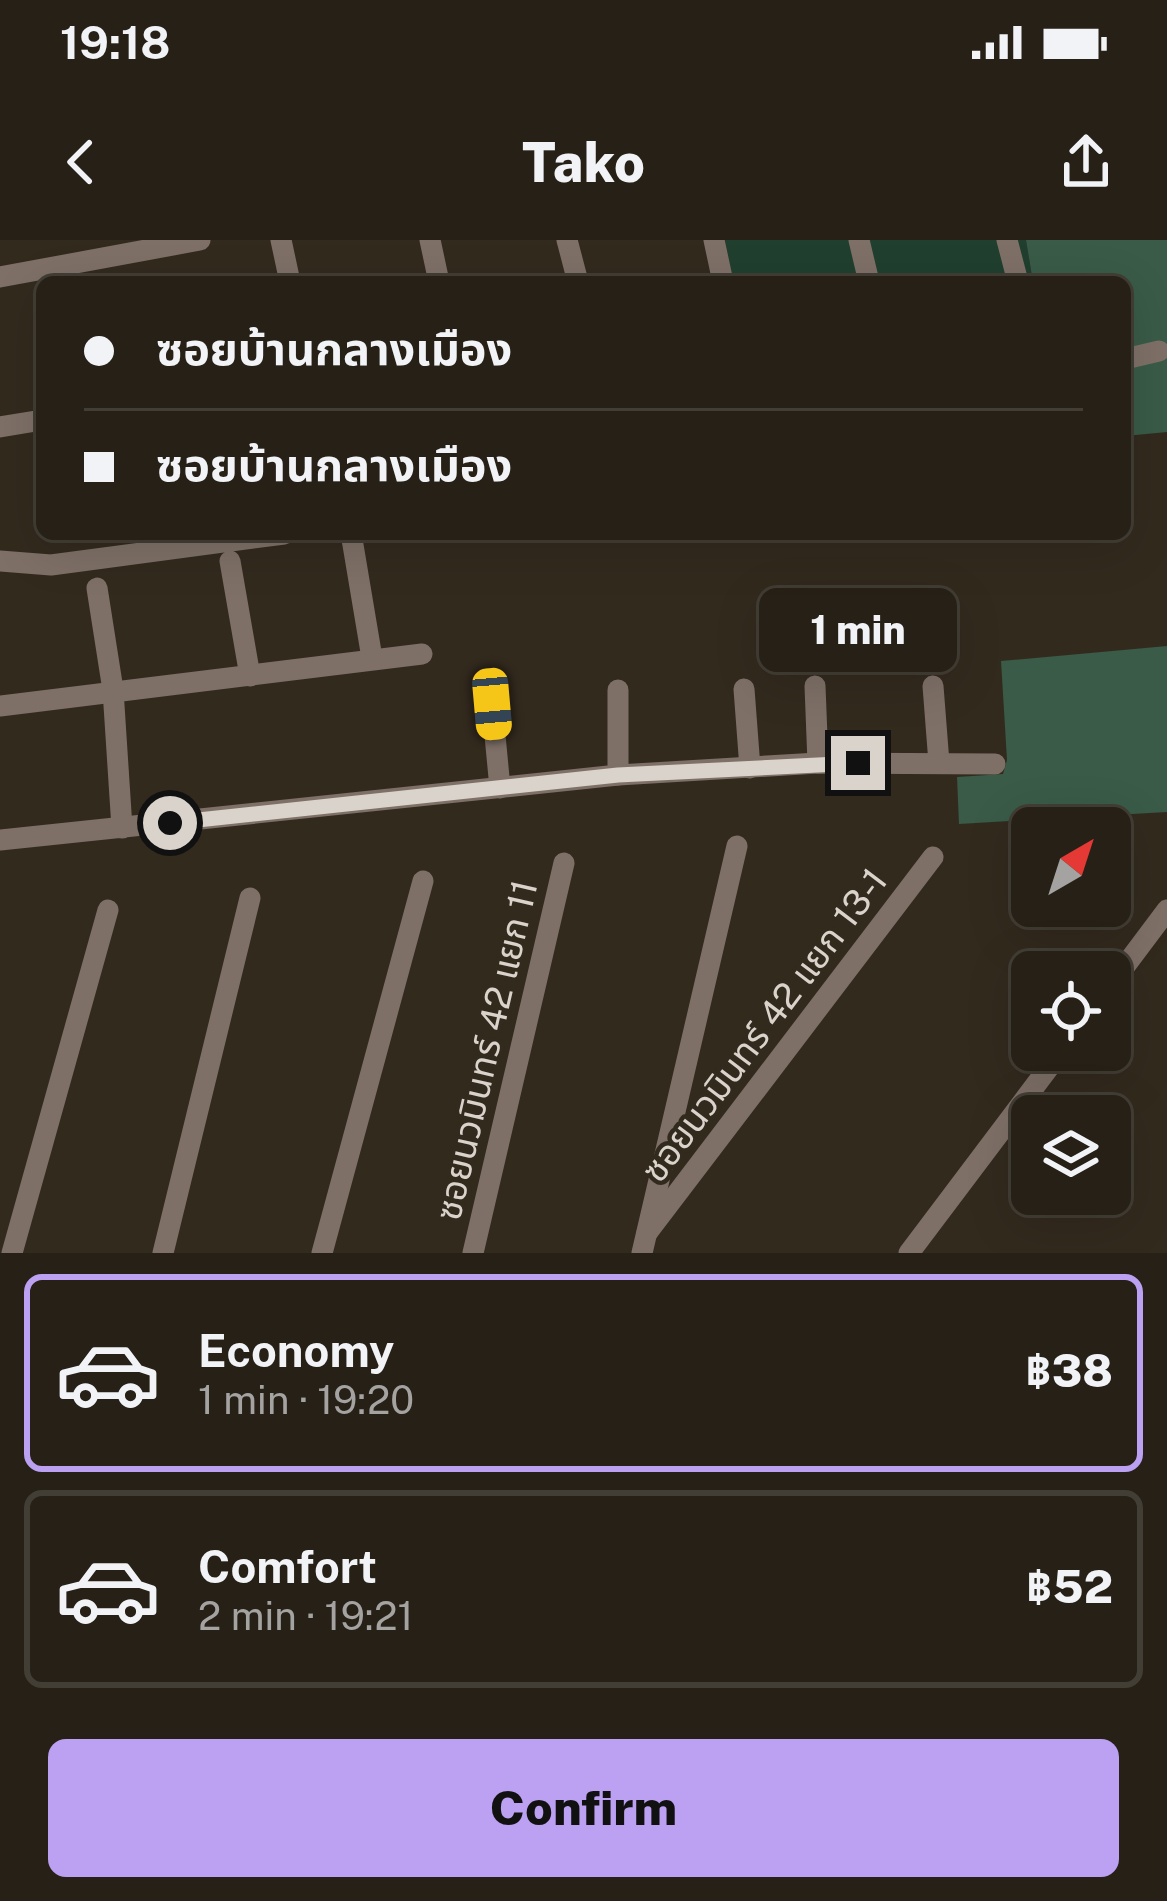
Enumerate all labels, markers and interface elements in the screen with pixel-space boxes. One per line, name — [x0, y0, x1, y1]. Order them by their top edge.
text: 19:18 — [60, 16, 171, 69]
icon: back — [48, 129, 114, 195]
icon: share — [1053, 129, 1119, 195]
text: Tako — [522, 131, 645, 194]
text: ซอยบ้านกลางเมือง — [156, 322, 512, 375]
text: ซอยบ้านกลางเมือง — [156, 438, 512, 491]
callout: 1 min — [759, 589, 957, 673]
text: 1 min — [810, 607, 906, 653]
car — [471, 667, 513, 741]
route end — [831, 736, 885, 790]
route start — [143, 796, 197, 850]
north arrow — [1011, 807, 1131, 927]
map controls — [1011, 807, 1131, 1215]
street label: ซอยนวมินทร์ 42 แยก 13-1 — [633, 860, 895, 1190]
street label: ซอยนวมินทร์ 42 แยก 11 — [426, 876, 546, 1224]
button: locate — [1011, 951, 1131, 1071]
button: layers — [1011, 1095, 1131, 1215]
icon: car — [54, 1319, 162, 1427]
text: Economy — [198, 1324, 394, 1377]
text: ฿38 — [1026, 1344, 1113, 1397]
text: 1 min · 19:20 — [198, 1377, 414, 1423]
icon: car — [54, 1535, 162, 1643]
text: Comfort — [198, 1540, 377, 1593]
text: ฿52 — [1026, 1560, 1113, 1613]
text: 2 min · 19:21 — [198, 1593, 413, 1639]
button: Confirm — [48, 1739, 1119, 1877]

